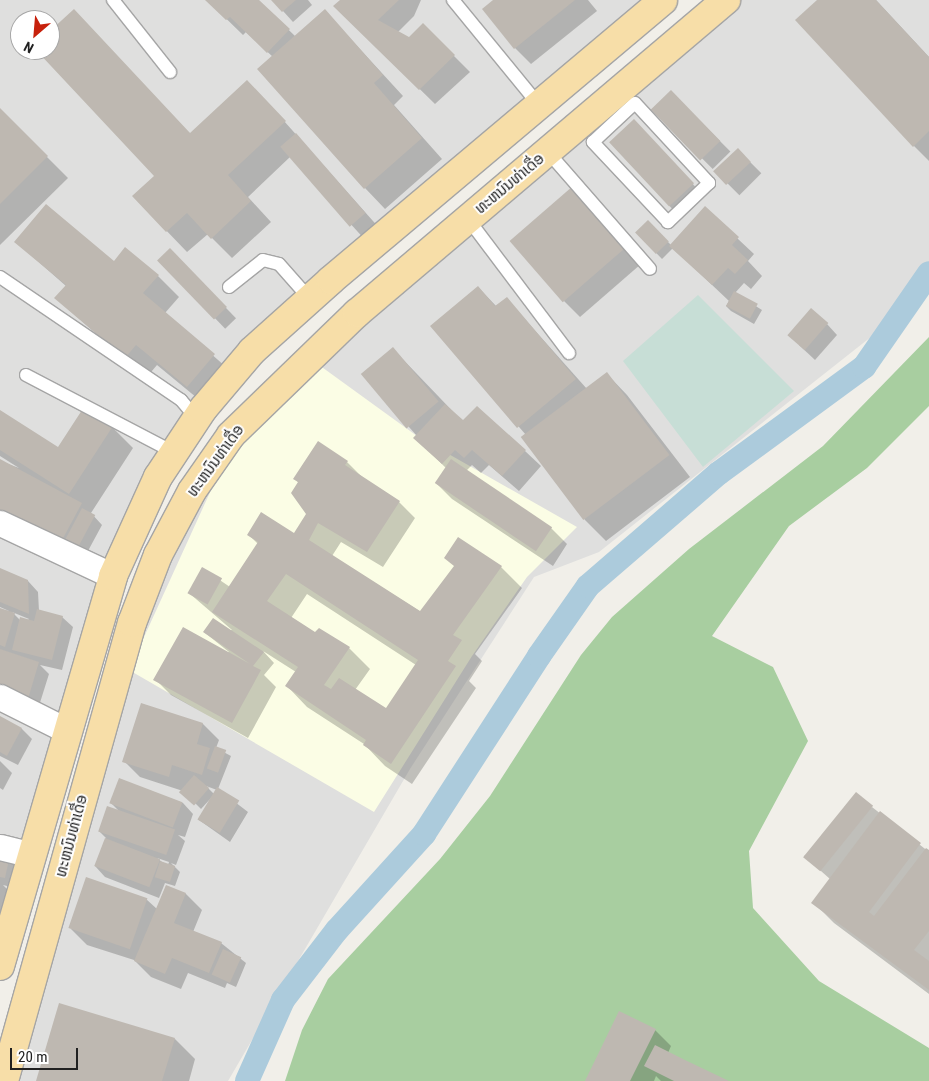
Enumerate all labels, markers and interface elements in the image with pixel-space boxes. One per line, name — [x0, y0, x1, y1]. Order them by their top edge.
north arrow — [10, 10, 60, 60]
text: N — [21, 38, 36, 57]
street label: ທະຫນົນທ່າເດື່ອ — [472, 150, 548, 218]
street label: ທະຫນົນທ່າເດື່ອ — [184, 421, 248, 501]
street label: ທະຫນົນທ່າເດື່ອ — [52, 793, 92, 879]
scale bar — [12, 1038, 80, 1070]
text: 20 m — [18, 1048, 48, 1066]

